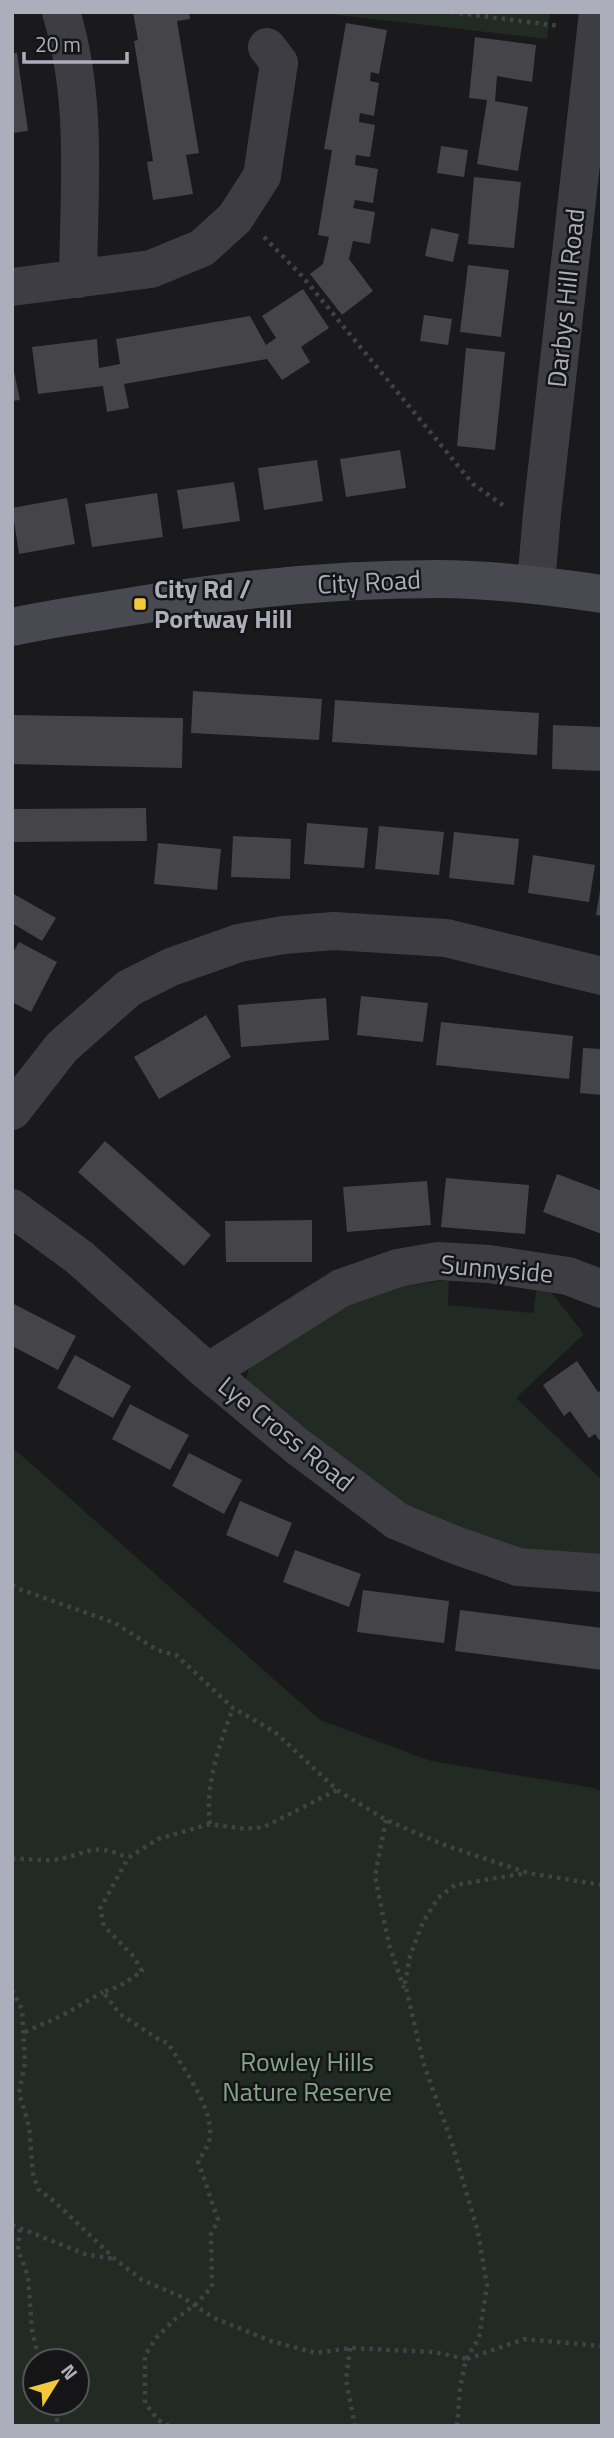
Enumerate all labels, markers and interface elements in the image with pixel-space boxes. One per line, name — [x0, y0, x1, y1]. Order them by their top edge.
scale bar — [24, 21, 128, 65]
text: 20 m — [35, 28, 81, 60]
street label: Darbys Hill Road — [537, 207, 594, 389]
street label: City Road — [316, 559, 422, 604]
place label: City Rd / Portway Hill — [154, 569, 293, 638]
marker: City Rd / Portway Hill — [132, 596, 148, 612]
street label: Sunnyside — [439, 1244, 555, 1293]
street label: Lye Cross Road — [210, 1366, 363, 1501]
park label: Rowley Hills Nature Reserve — [222, 2042, 392, 2111]
north arrow — [21, 2347, 91, 2417]
text: N — [54, 2357, 86, 2385]

